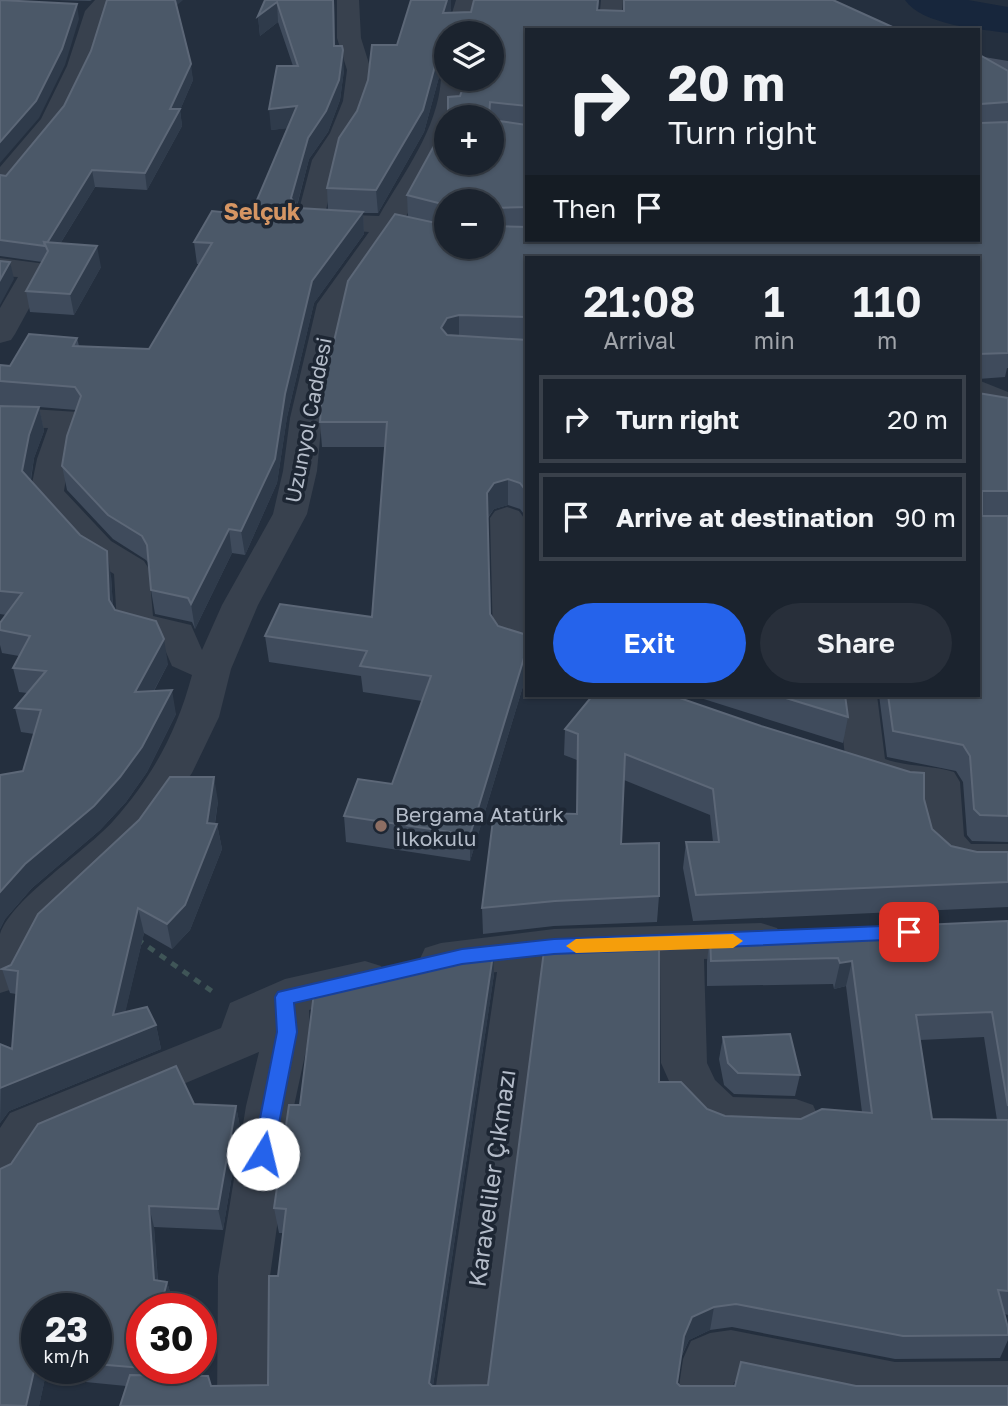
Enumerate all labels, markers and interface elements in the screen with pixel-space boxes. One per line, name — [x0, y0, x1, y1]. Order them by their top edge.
map controls — [434, 21, 504, 259]
button: layers — [434, 21, 504, 91]
text: 20 m — [668, 53, 785, 112]
icon: right — [553, 56, 644, 147]
button: + — [434, 105, 504, 175]
text: Turn right — [668, 113, 817, 151]
button: − — [434, 189, 504, 259]
icon: arrive — [630, 189, 668, 227]
text: Then — [553, 193, 616, 224]
district label: Selçuk — [224, 197, 301, 225]
text: 21:08 — [583, 276, 696, 326]
text: 1 — [764, 276, 785, 326]
text: 110 — [853, 276, 922, 326]
text: Arrival — [603, 326, 675, 354]
text: min — [754, 326, 795, 354]
text: m — [877, 326, 897, 354]
street label: Uzunyol Caddesi — [279, 335, 337, 505]
icon: right — [557, 400, 595, 438]
text: Turn right — [616, 404, 739, 435]
text: 20 m — [887, 404, 948, 435]
icon: arrive — [557, 498, 595, 536]
text: Arrive at destination — [616, 502, 874, 533]
text: 90 m — [895, 502, 956, 533]
button: Exit — [553, 603, 746, 683]
button: Share — [760, 603, 952, 683]
place label: Bergama Atatürk İlkokulu — [395, 801, 564, 851]
marker: Bergama Atatürk İlkokulu — [373, 818, 389, 834]
pin — [879, 902, 939, 962]
icon: arrive — [890, 913, 928, 951]
street label: Karaveliler Çıkmazı — [461, 1067, 521, 1289]
position arrow — [226, 1117, 300, 1191]
speed limit sign: 30 — [126, 1293, 217, 1384]
text: 23 — [45, 1308, 88, 1350]
text: km/h — [44, 1345, 89, 1367]

